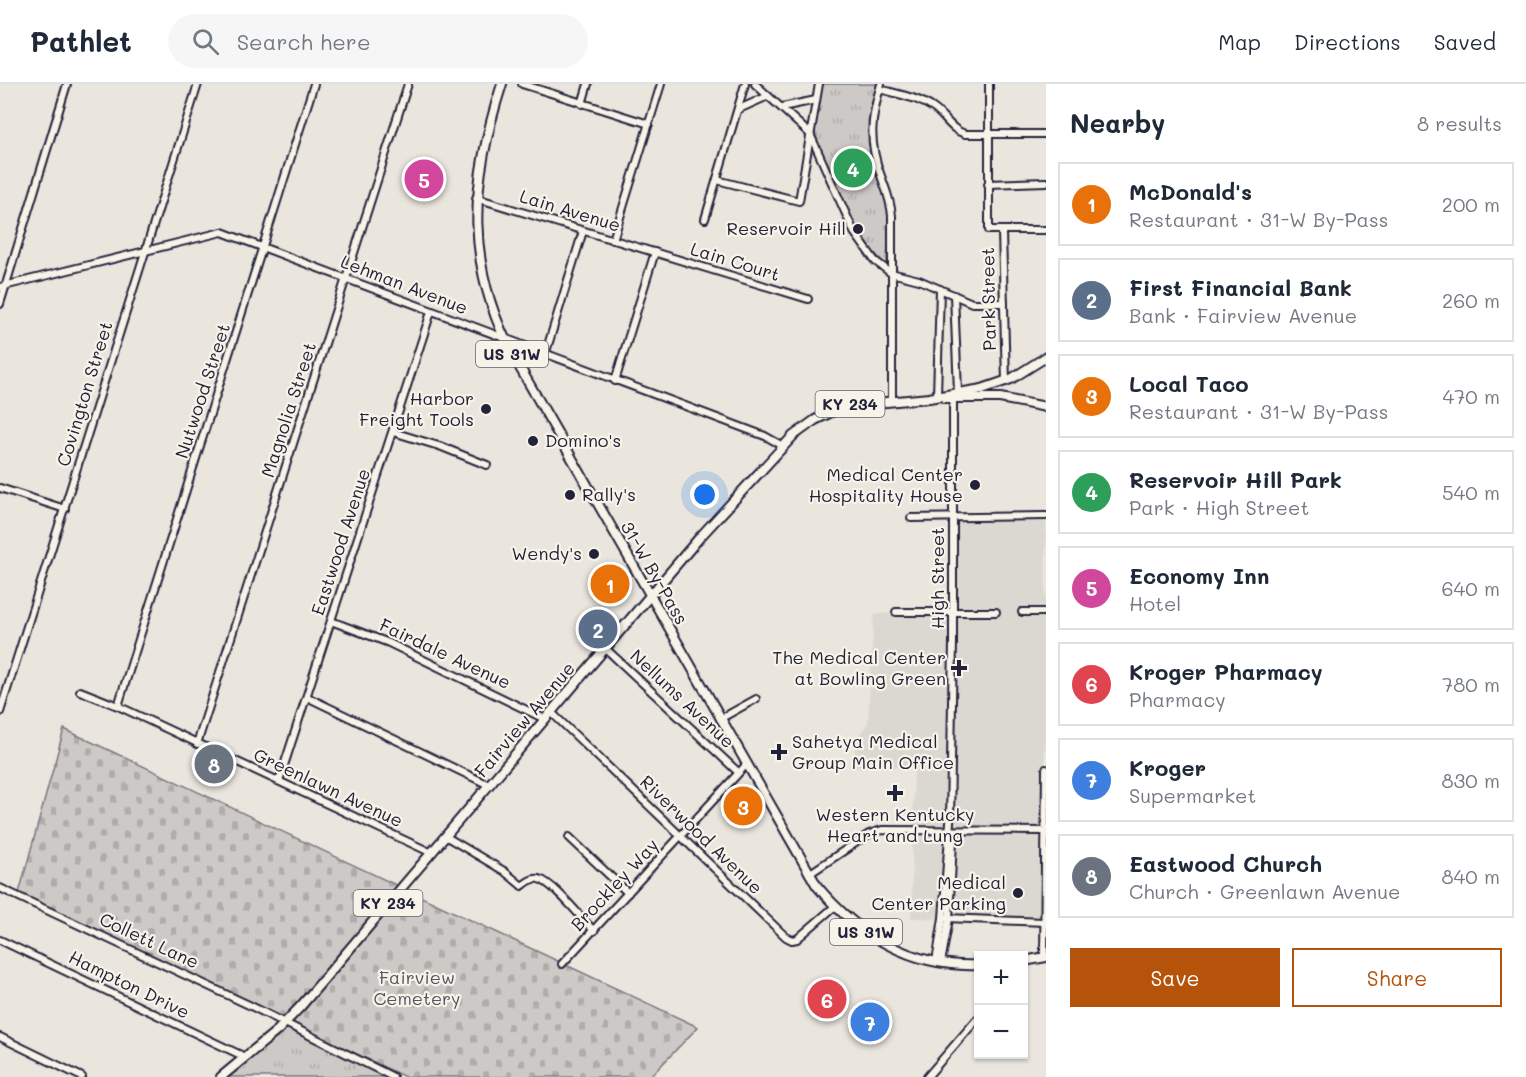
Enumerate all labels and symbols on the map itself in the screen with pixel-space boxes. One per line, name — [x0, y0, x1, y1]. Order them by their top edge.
pin: 4 — [834, 146, 872, 190]
pin: 5 — [404, 156, 444, 202]
street label: Lain Avenue — [517, 183, 624, 237]
place label: Reservoir Hill — [727, 216, 846, 240]
marker: Reservoir Hill — [851, 222, 865, 236]
street label: Lain Court — [688, 236, 783, 286]
street label: Park Street — [975, 247, 1001, 351]
street label: Lehman Avenue — [337, 249, 471, 319]
street label: Covington Street — [51, 318, 118, 469]
street label: Nutwood Street — [169, 320, 235, 461]
street label: Magnolia Street — [255, 339, 321, 480]
road number: US 31W — [476, 341, 548, 367]
place label: Harbor Freight Tools — [359, 386, 474, 431]
road number: KY 234 — [816, 391, 884, 417]
marker: Harbor Freight Tools — [479, 402, 493, 416]
place label: Domino's — [545, 428, 621, 452]
marker: Domino's — [526, 434, 540, 448]
place label: Medical Center Hospitality House — [809, 462, 963, 507]
street label: Eastwood Avenue — [305, 465, 375, 618]
marker: Medical Center Hospitality House — [968, 478, 982, 492]
your location — [690, 480, 719, 509]
place label: Rally's — [582, 482, 636, 506]
marker: Rally's — [563, 488, 577, 502]
street label: 31-W By-Pass — [616, 516, 694, 629]
street label: High Street — [925, 527, 949, 629]
place label: Wendy's — [512, 541, 582, 565]
marker: Wendy's — [587, 547, 601, 561]
pin: 1 — [590, 562, 630, 606]
pin: 2 — [578, 606, 618, 652]
street label: Fairdale Avenue — [376, 612, 515, 694]
street label: Nellums Avenue — [625, 644, 740, 753]
place label: The Medical Center at Bowling Green — [772, 645, 946, 690]
street label: Fairview Avenue — [469, 656, 580, 782]
marker: The Medical Center at Bowling Green — [950, 659, 968, 677]
place label: Sahetya Medical Group Main Office — [792, 729, 954, 774]
pin: 8 — [194, 742, 234, 786]
street label: Greenlawn Avenue — [250, 742, 407, 832]
marker: Sahetya Medical Group Main Office — [770, 743, 788, 761]
street label: Riverwood Avenue — [635, 770, 768, 899]
pin: 3 — [724, 784, 762, 828]
marker: Western Kentucky Heart and Lung — [886, 784, 904, 802]
place label: Western Kentucky Heart and Lung — [816, 802, 974, 847]
street label: Brockley Way — [565, 833, 663, 936]
place label: Medical Center Parking — [871, 870, 1006, 915]
marker: Medical Center Parking — [1011, 886, 1025, 900]
road number: KY 234 — [354, 890, 422, 916]
street label: Collett Lane — [96, 907, 203, 974]
road number: US 31W — [830, 919, 902, 945]
street label: Hampton Drive — [65, 945, 194, 1024]
park label: Fairview Cemetery — [374, 965, 460, 1010]
pin: 6 — [808, 976, 846, 1022]
pin: 7 — [850, 1000, 890, 1044]

